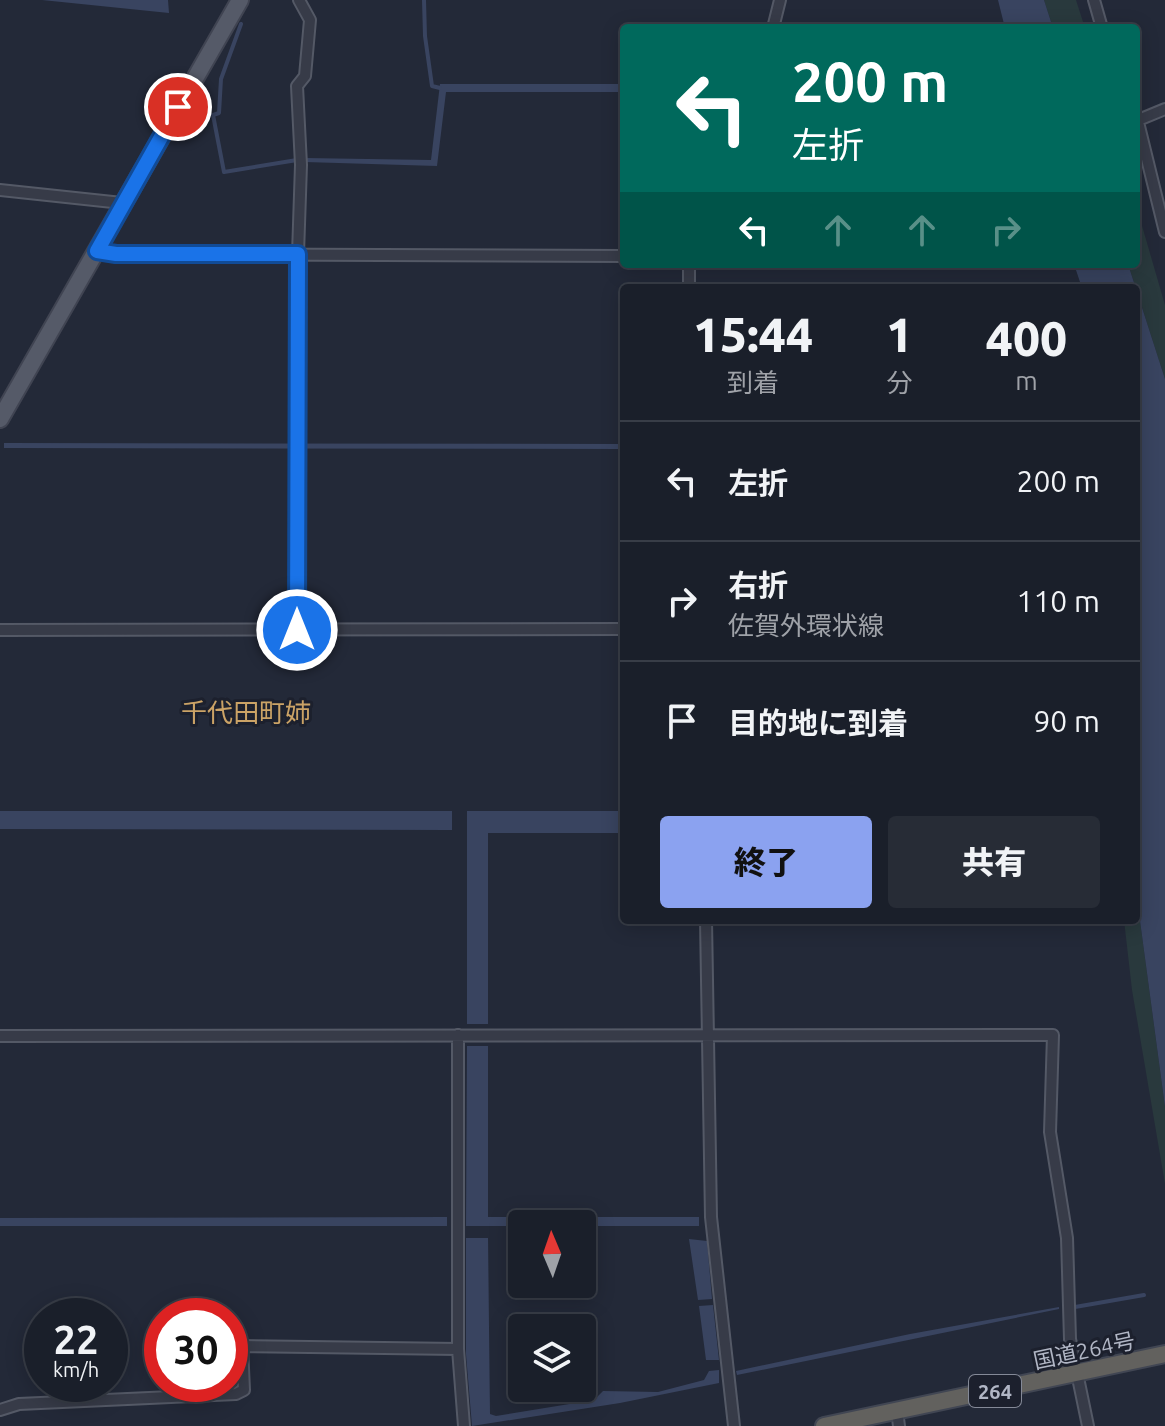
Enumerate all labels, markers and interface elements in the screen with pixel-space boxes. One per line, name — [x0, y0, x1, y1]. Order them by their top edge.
text: 200 m — [792, 50, 948, 113]
icon: left — [660, 56, 764, 160]
pin — [144, 73, 212, 141]
icon: arrive — [156, 85, 200, 129]
text: 左折 — [792, 124, 864, 165]
icon: left — [732, 208, 776, 252]
icon: ahead — [816, 208, 860, 252]
icon: ahead — [900, 208, 944, 252]
icon: right — [984, 208, 1028, 252]
text: 15:44 — [693, 307, 813, 361]
text: 1 — [886, 307, 913, 361]
text: 400 — [986, 311, 1067, 365]
text: m — [1015, 366, 1038, 395]
text: 到着 — [727, 368, 779, 397]
text: 分 — [886, 368, 912, 397]
icon: left — [660, 459, 704, 503]
text: 200 m — [1016, 464, 1100, 498]
text: 左折 — [728, 466, 788, 500]
text: 右折 — [728, 568, 788, 602]
icon: right — [660, 579, 704, 623]
text: 110 m — [1016, 584, 1100, 618]
position arrow — [255, 588, 339, 672]
text: 佐賀外環状線 — [728, 611, 884, 640]
district label: 千代田町姉 — [181, 698, 311, 727]
icon: arrive — [660, 699, 704, 743]
text: 90 m — [1033, 704, 1100, 738]
text: 目的地に到着 — [728, 706, 908, 740]
button: 終了 — [660, 816, 872, 908]
button: 共有 — [888, 816, 1100, 908]
north arrow — [508, 1210, 596, 1298]
map controls — [508, 1210, 596, 1402]
speed limit sign: 30 — [144, 1298, 248, 1402]
button: layers — [508, 1314, 596, 1402]
text: 22 — [53, 1317, 99, 1362]
street label: 国道264号 — [1031, 1327, 1137, 1373]
text: km/h — [53, 1358, 99, 1381]
road number: 264 — [969, 1375, 1021, 1407]

